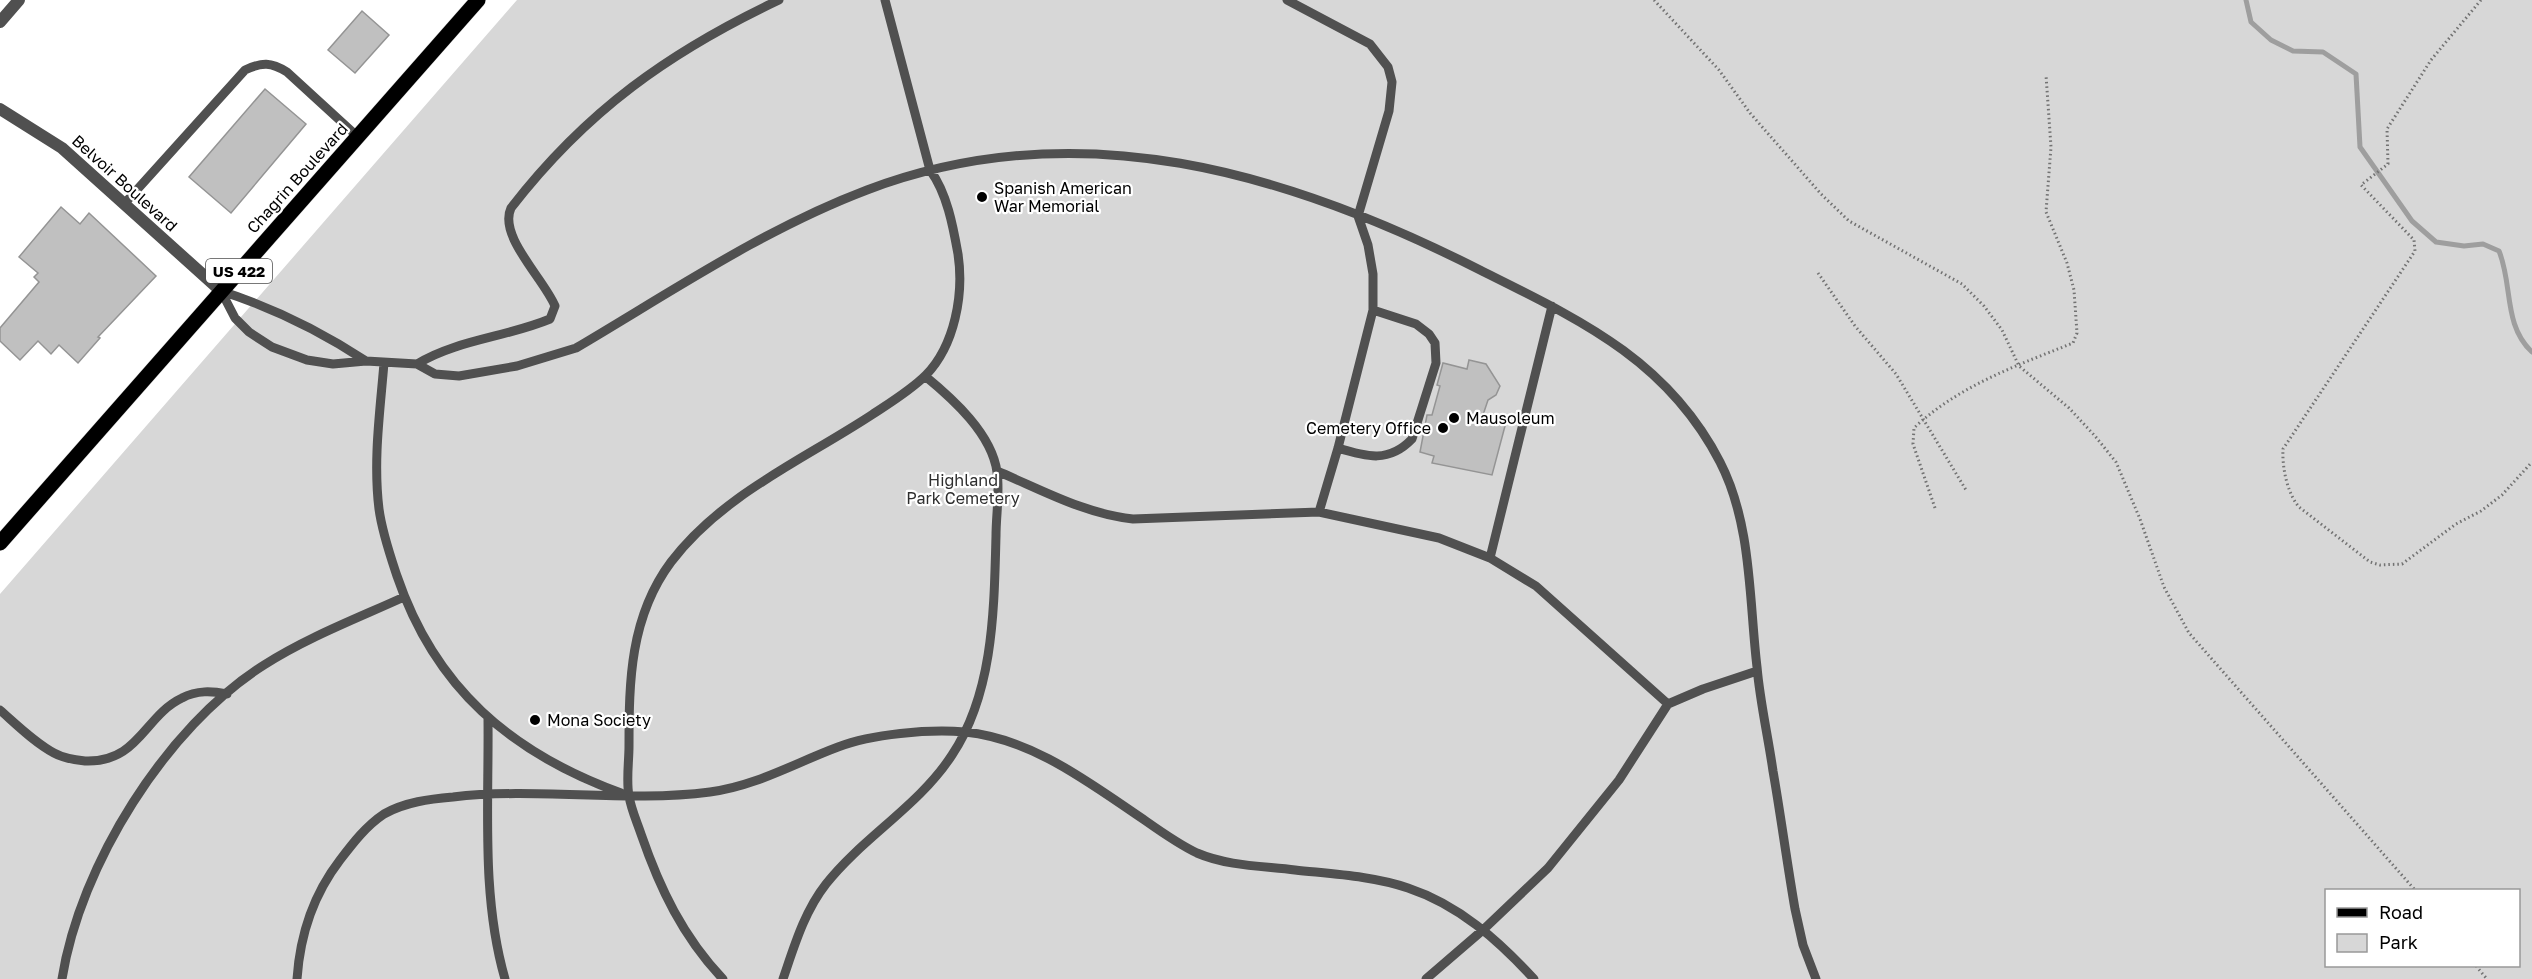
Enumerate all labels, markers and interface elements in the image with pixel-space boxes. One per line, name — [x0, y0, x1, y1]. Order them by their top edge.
street label: Chagrin Boulevard — [242, 119, 352, 237]
street label: Belvoir Boulevard — [68, 130, 182, 236]
place label: Spanish American War Memorial — [994, 178, 1132, 216]
marker: Spanish American War Memorial — [975, 190, 989, 204]
road number: US 422 — [206, 259, 272, 283]
place label: Mausoleum — [1466, 408, 1555, 428]
marker: Mausoleum — [1447, 411, 1461, 425]
place label: Cemetery Office — [1306, 418, 1431, 438]
marker: Cemetery Office — [1436, 421, 1450, 435]
park label: Highland Park Cemetery — [906, 470, 1020, 508]
place label: Mona Society — [547, 710, 651, 730]
marker: Mona Society — [528, 713, 542, 727]
legend — [2325, 889, 2520, 967]
text: Road — [2379, 901, 2423, 923]
text: Park — [2379, 931, 2418, 953]

